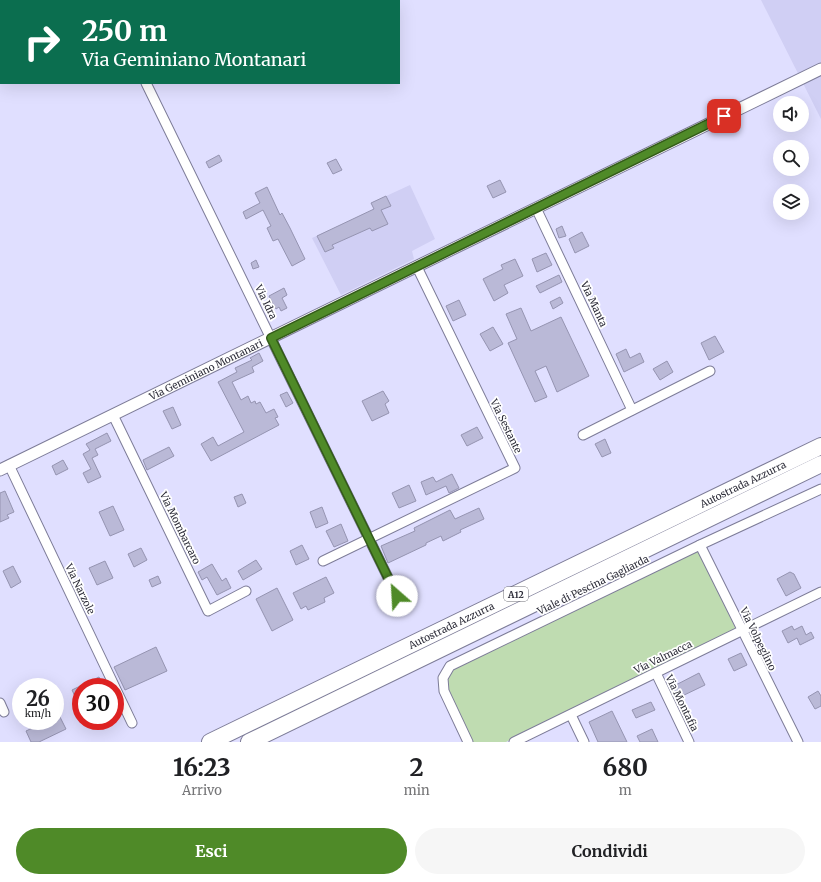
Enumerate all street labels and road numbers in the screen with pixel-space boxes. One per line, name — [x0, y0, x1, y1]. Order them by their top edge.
street label: Via Manta — [577, 278, 610, 329]
street label: Via Idra — [252, 282, 280, 322]
street label: Via Geminiano Montanari — [146, 336, 265, 403]
street label: Via Sestante — [487, 396, 525, 455]
street label: Autostrada Azzurra — [697, 457, 788, 511]
street label: Via Mombarcaro — [156, 489, 203, 567]
street label: Viale di Pescina Gagliarda — [534, 552, 652, 618]
street label: Via Narzole — [62, 561, 98, 616]
road number: A12 — [504, 587, 528, 601]
street label: Autostrada Azzurra — [405, 599, 497, 652]
street label: Via Volpeglino — [737, 604, 779, 673]
street label: Via Valmacca — [631, 637, 695, 677]
street label: Via Montafia — [662, 672, 702, 734]

